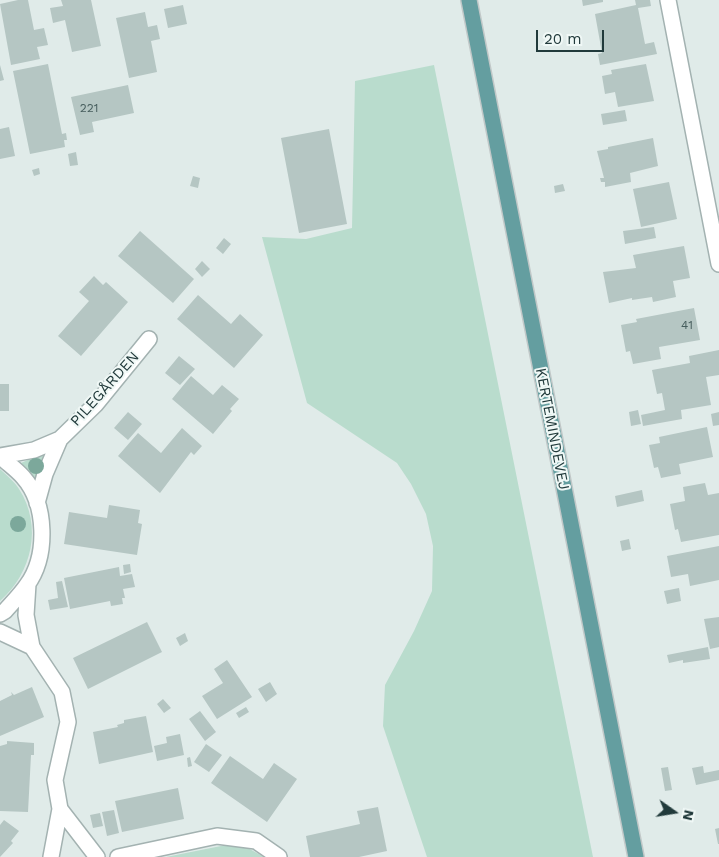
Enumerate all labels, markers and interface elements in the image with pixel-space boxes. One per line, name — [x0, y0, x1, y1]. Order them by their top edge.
scale bar — [539, 20, 606, 52]
text: 20 m — [544, 30, 582, 48]
house number: 221 — [80, 101, 98, 115]
house number: 41 — [681, 318, 693, 332]
street label: PILEGÅRDEN — [67, 348, 143, 430]
street label: KERTEMINDEVEJ — [531, 366, 573, 492]
north arrow — [649, 787, 699, 837]
text: N — [680, 809, 698, 822]

